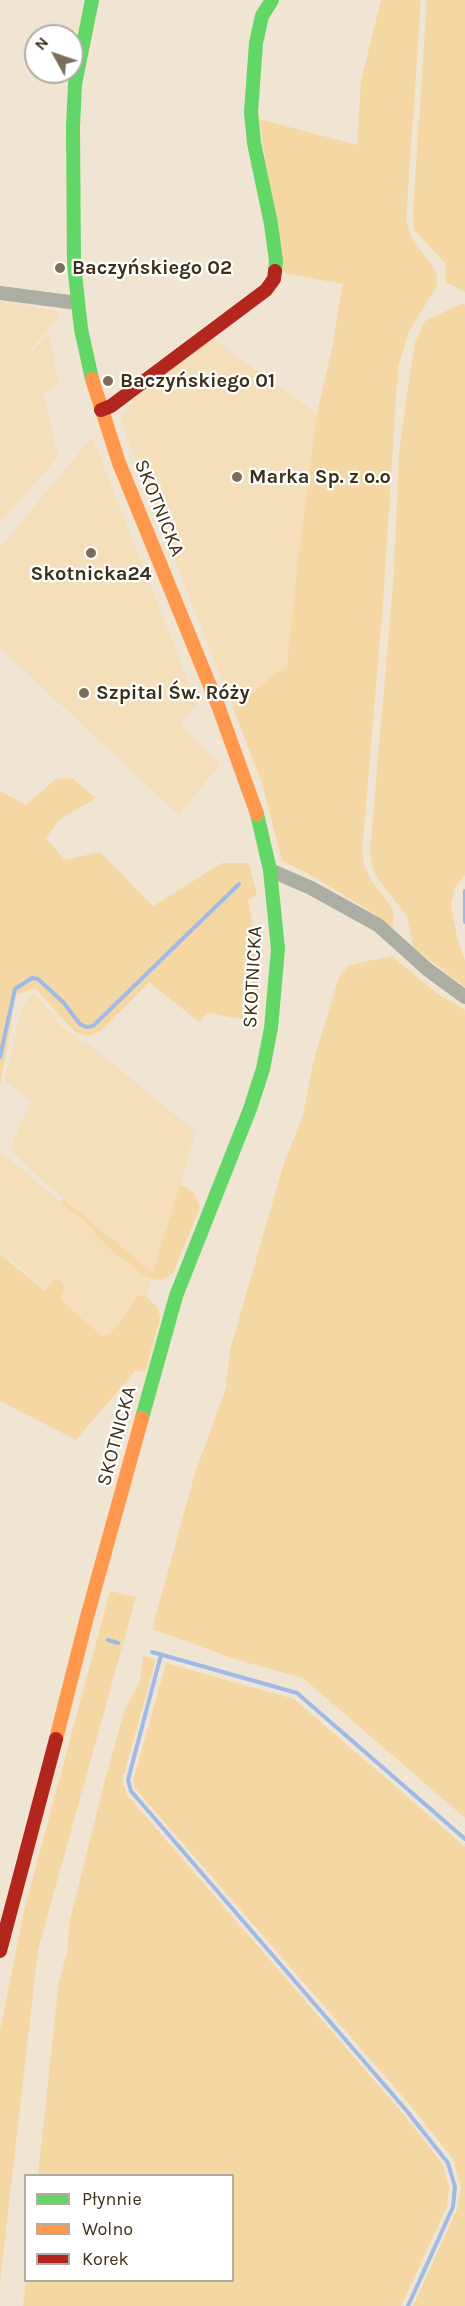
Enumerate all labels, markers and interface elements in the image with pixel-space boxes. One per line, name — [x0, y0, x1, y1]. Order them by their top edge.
north arrow — [24, 24, 84, 84]
text: N — [30, 33, 52, 54]
place label: Baczyńskiego 02 — [72, 256, 232, 280]
marker: Baczyńskiego 02 — [53, 261, 67, 275]
place label: Baczyńskiego 01 — [120, 369, 275, 393]
marker: Baczyńskiego 01 — [101, 374, 115, 388]
street label: SKOTNICKA — [129, 456, 189, 560]
place label: Marka Sp. z o.o — [249, 465, 391, 489]
marker: Marka Sp. z o.o — [230, 470, 244, 484]
marker: Skotnicka24 — [84, 546, 98, 560]
place label: Skotnicka24 — [31, 562, 151, 586]
place label: Szpital Św. Róży — [96, 681, 250, 705]
marker: Szpital Św. Róży — [77, 686, 91, 700]
street label: SKOTNICKA — [238, 925, 268, 1029]
street label: SKOTNICKA — [92, 1383, 142, 1489]
legend — [24, 2174, 234, 2282]
text: Płynnie — [82, 2188, 142, 2210]
text: Wolno — [82, 2218, 133, 2240]
text: Korek — [82, 2248, 129, 2270]

